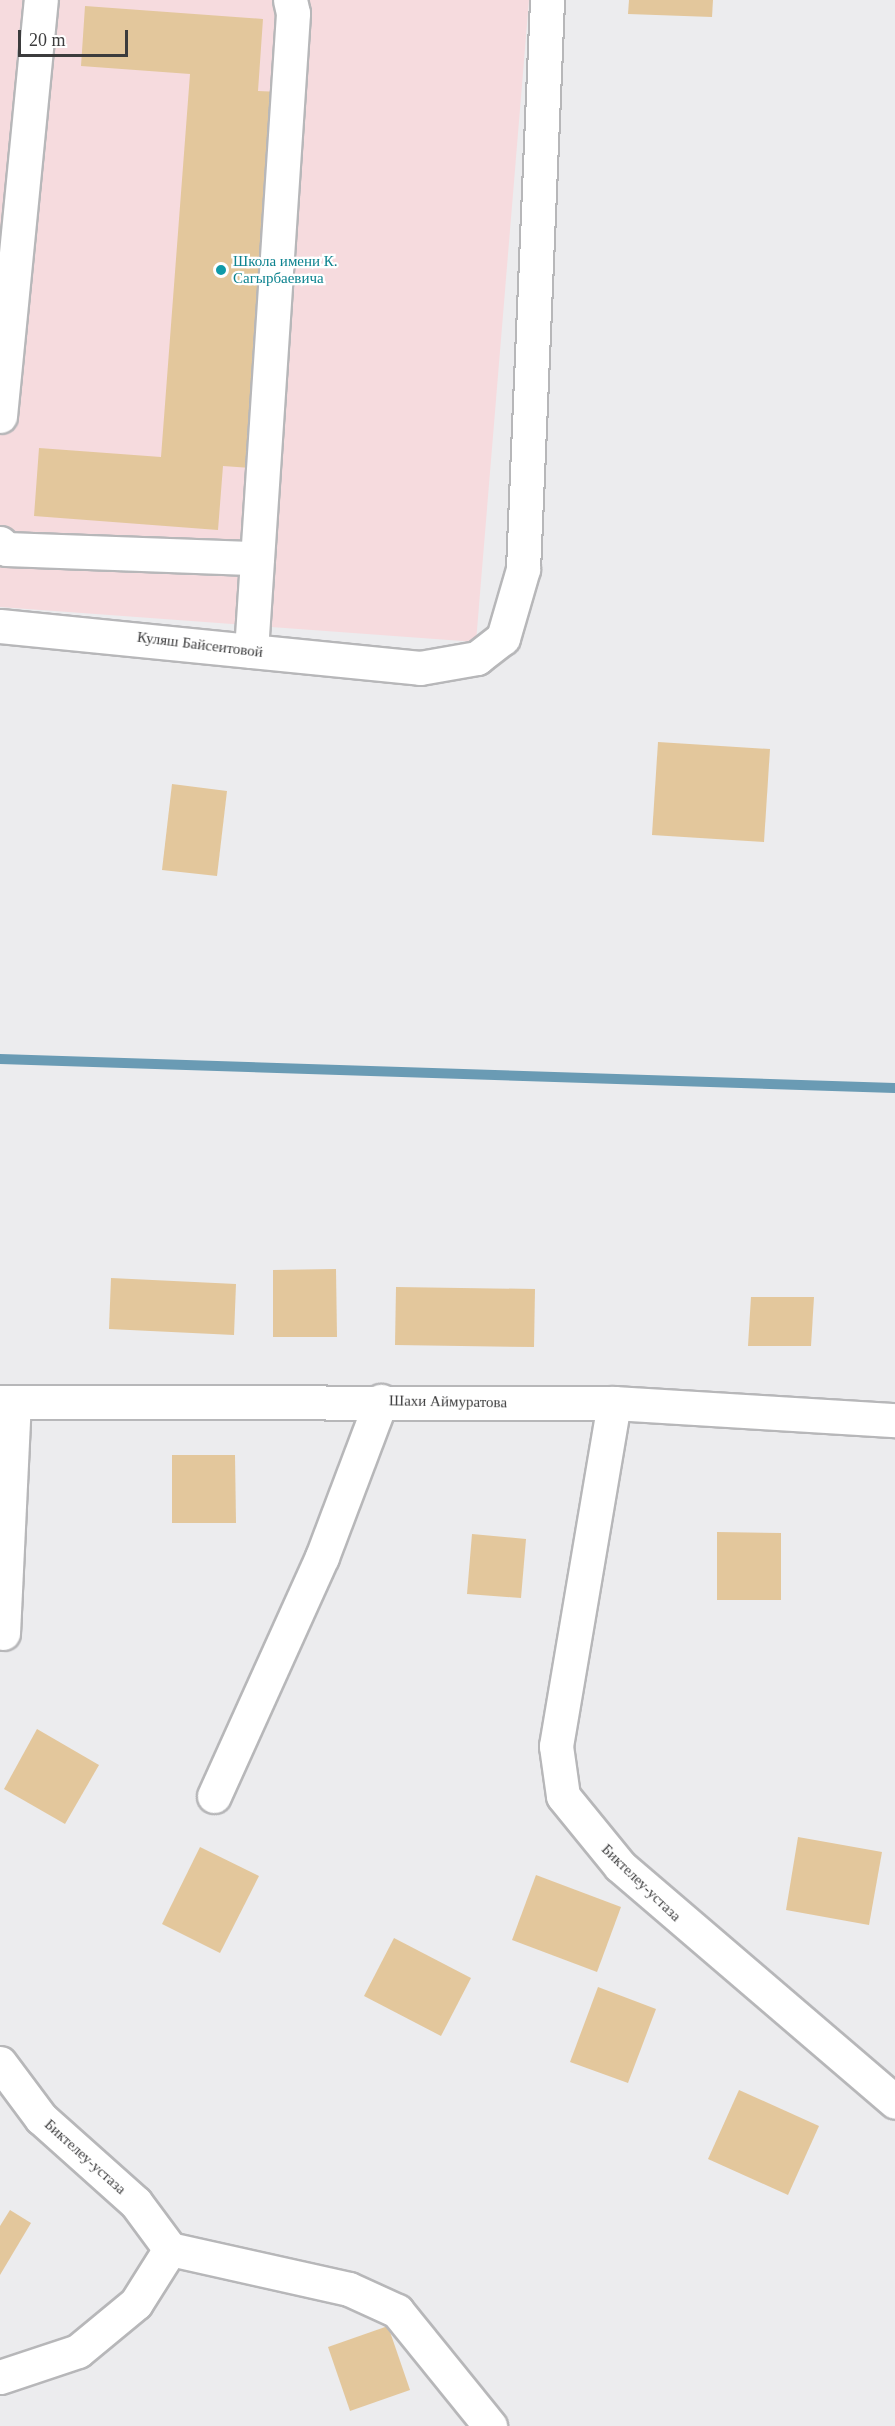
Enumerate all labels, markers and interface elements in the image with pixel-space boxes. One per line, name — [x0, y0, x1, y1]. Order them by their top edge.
scale bar — [21, 18, 130, 56]
text: 20 m — [29, 30, 66, 50]
place label: Школа имени К. Сагырбаевича — [233, 252, 338, 287]
marker: Школа имени К. Сагырбаевича — [214, 263, 228, 277]
street label: Куляш Байсеитовой — [136, 628, 264, 662]
street label: Шахи Аймуратова — [389, 1392, 507, 1412]
street label: Биктелеу-устаза — [598, 1841, 684, 1925]
street label: Биктелеу-устаза — [41, 2116, 129, 2198]

